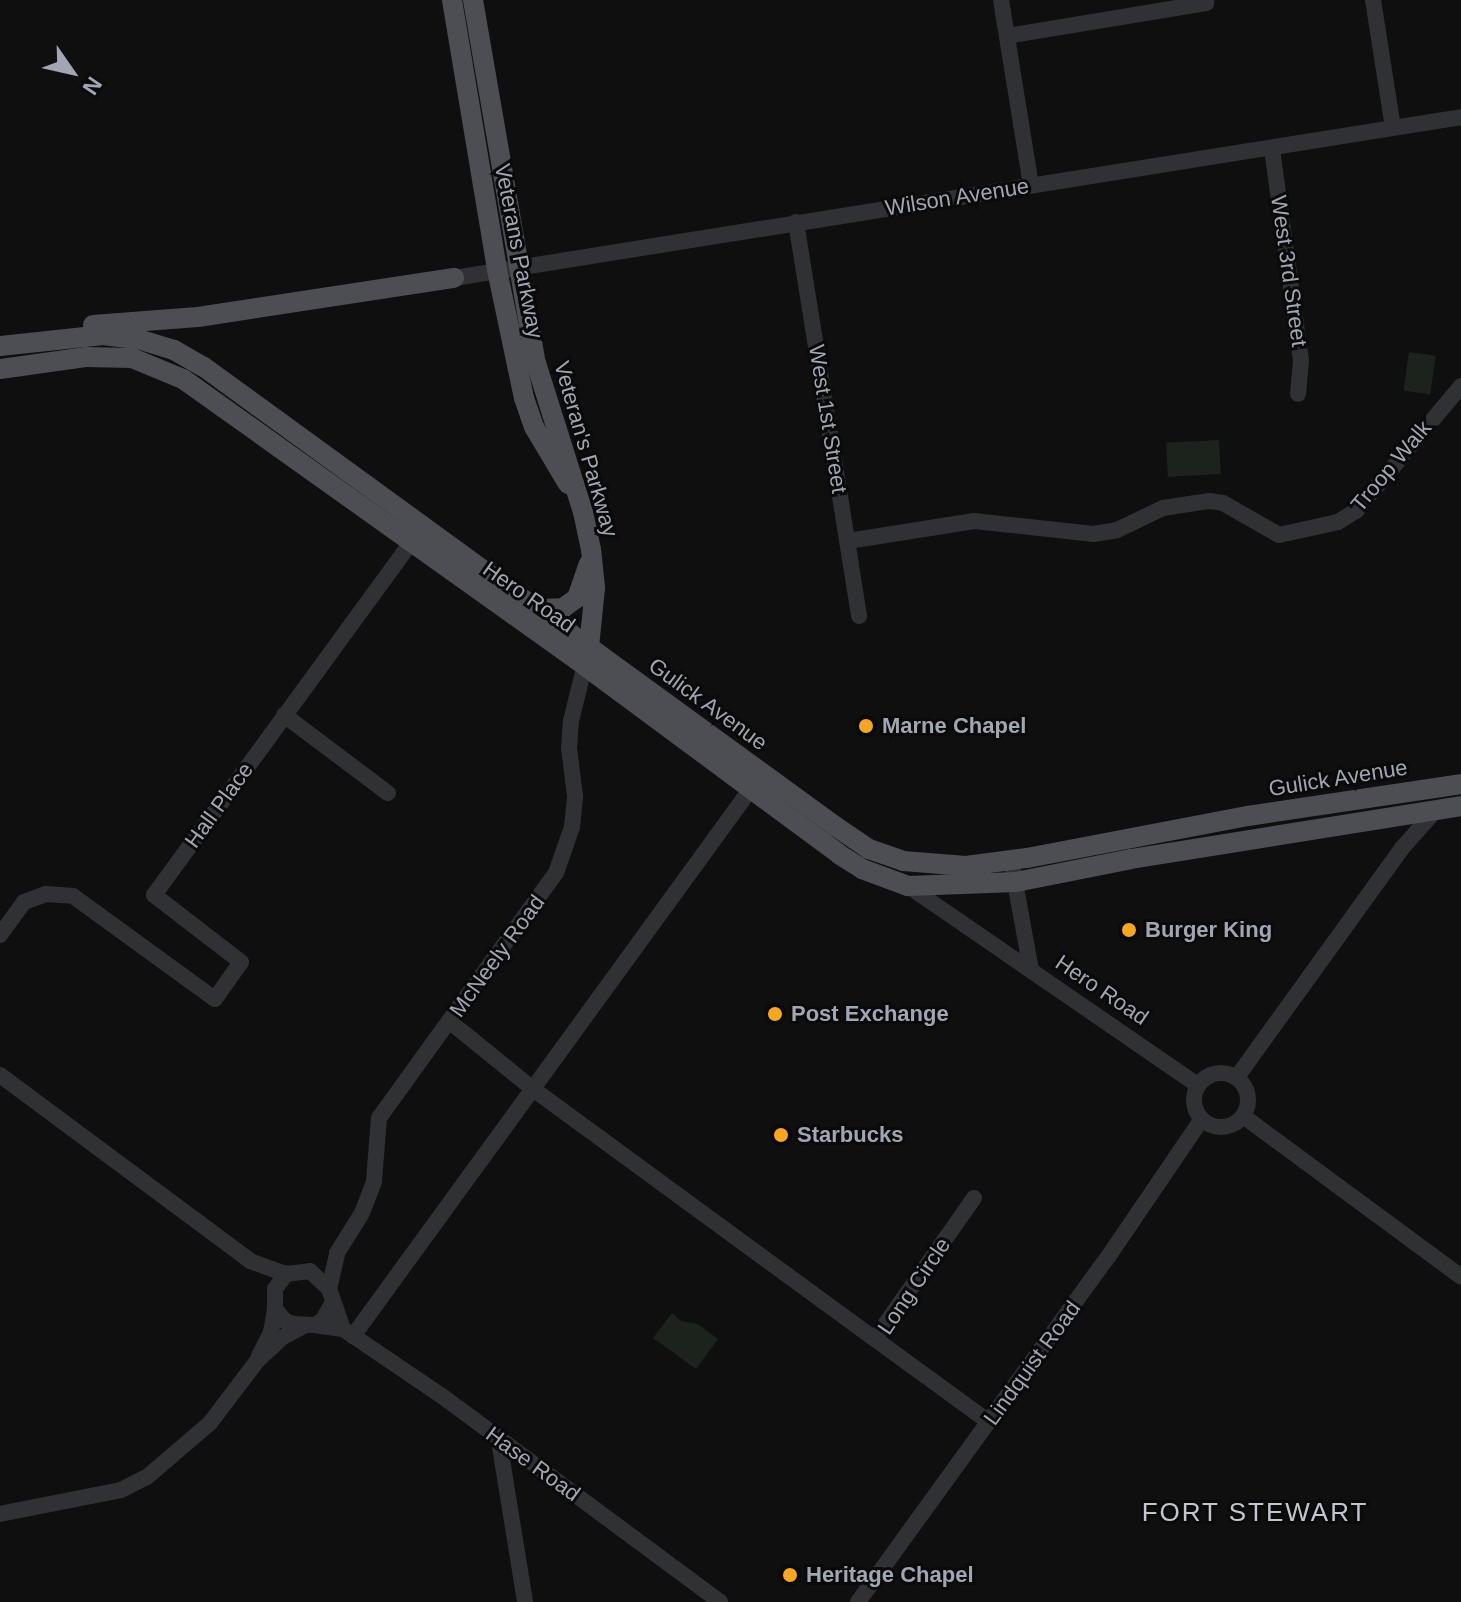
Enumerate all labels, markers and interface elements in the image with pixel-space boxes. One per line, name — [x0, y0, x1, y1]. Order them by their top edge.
north arrow — [32, 32, 112, 112]
text: N — [78, 72, 107, 99]
street label: Veterans Parkway — [489, 161, 549, 341]
street label: Wilson Avenue — [883, 173, 1031, 221]
street label: West 3rd Street — [1265, 194, 1313, 348]
street label: West 1st Street — [803, 343, 853, 495]
street label: Veteran's Parkway — [548, 358, 624, 540]
street label: Troop Walk — [1345, 415, 1437, 517]
street label: Hero Road — [478, 556, 580, 638]
street label: Gulick Avenue — [643, 652, 773, 756]
place label: Marne Chapel — [882, 713, 1026, 739]
marker: Marne Chapel — [857, 717, 875, 735]
street label: Gulick Avenue — [1266, 754, 1410, 802]
street label: Hall Place — [179, 757, 259, 853]
street label: McNeely Road — [444, 890, 550, 1022]
place label: Burger King — [1145, 917, 1272, 943]
marker: Burger King — [1120, 921, 1138, 939]
street label: Hero Road — [1051, 949, 1153, 1031]
place label: Post Exchange — [791, 1001, 949, 1027]
marker: Post Exchange — [766, 1005, 784, 1023]
place label: Starbucks — [797, 1122, 903, 1148]
marker: Starbucks — [772, 1126, 790, 1144]
street label: Long Circle — [872, 1232, 956, 1340]
street label: Lindquist Road — [978, 1296, 1086, 1430]
street label: Hase Road — [481, 1421, 585, 1507]
district label: FORT STEWART — [1141, 1497, 1369, 1529]
place label: Heritage Chapel — [806, 1562, 973, 1588]
marker: Heritage Chapel — [781, 1566, 799, 1584]

